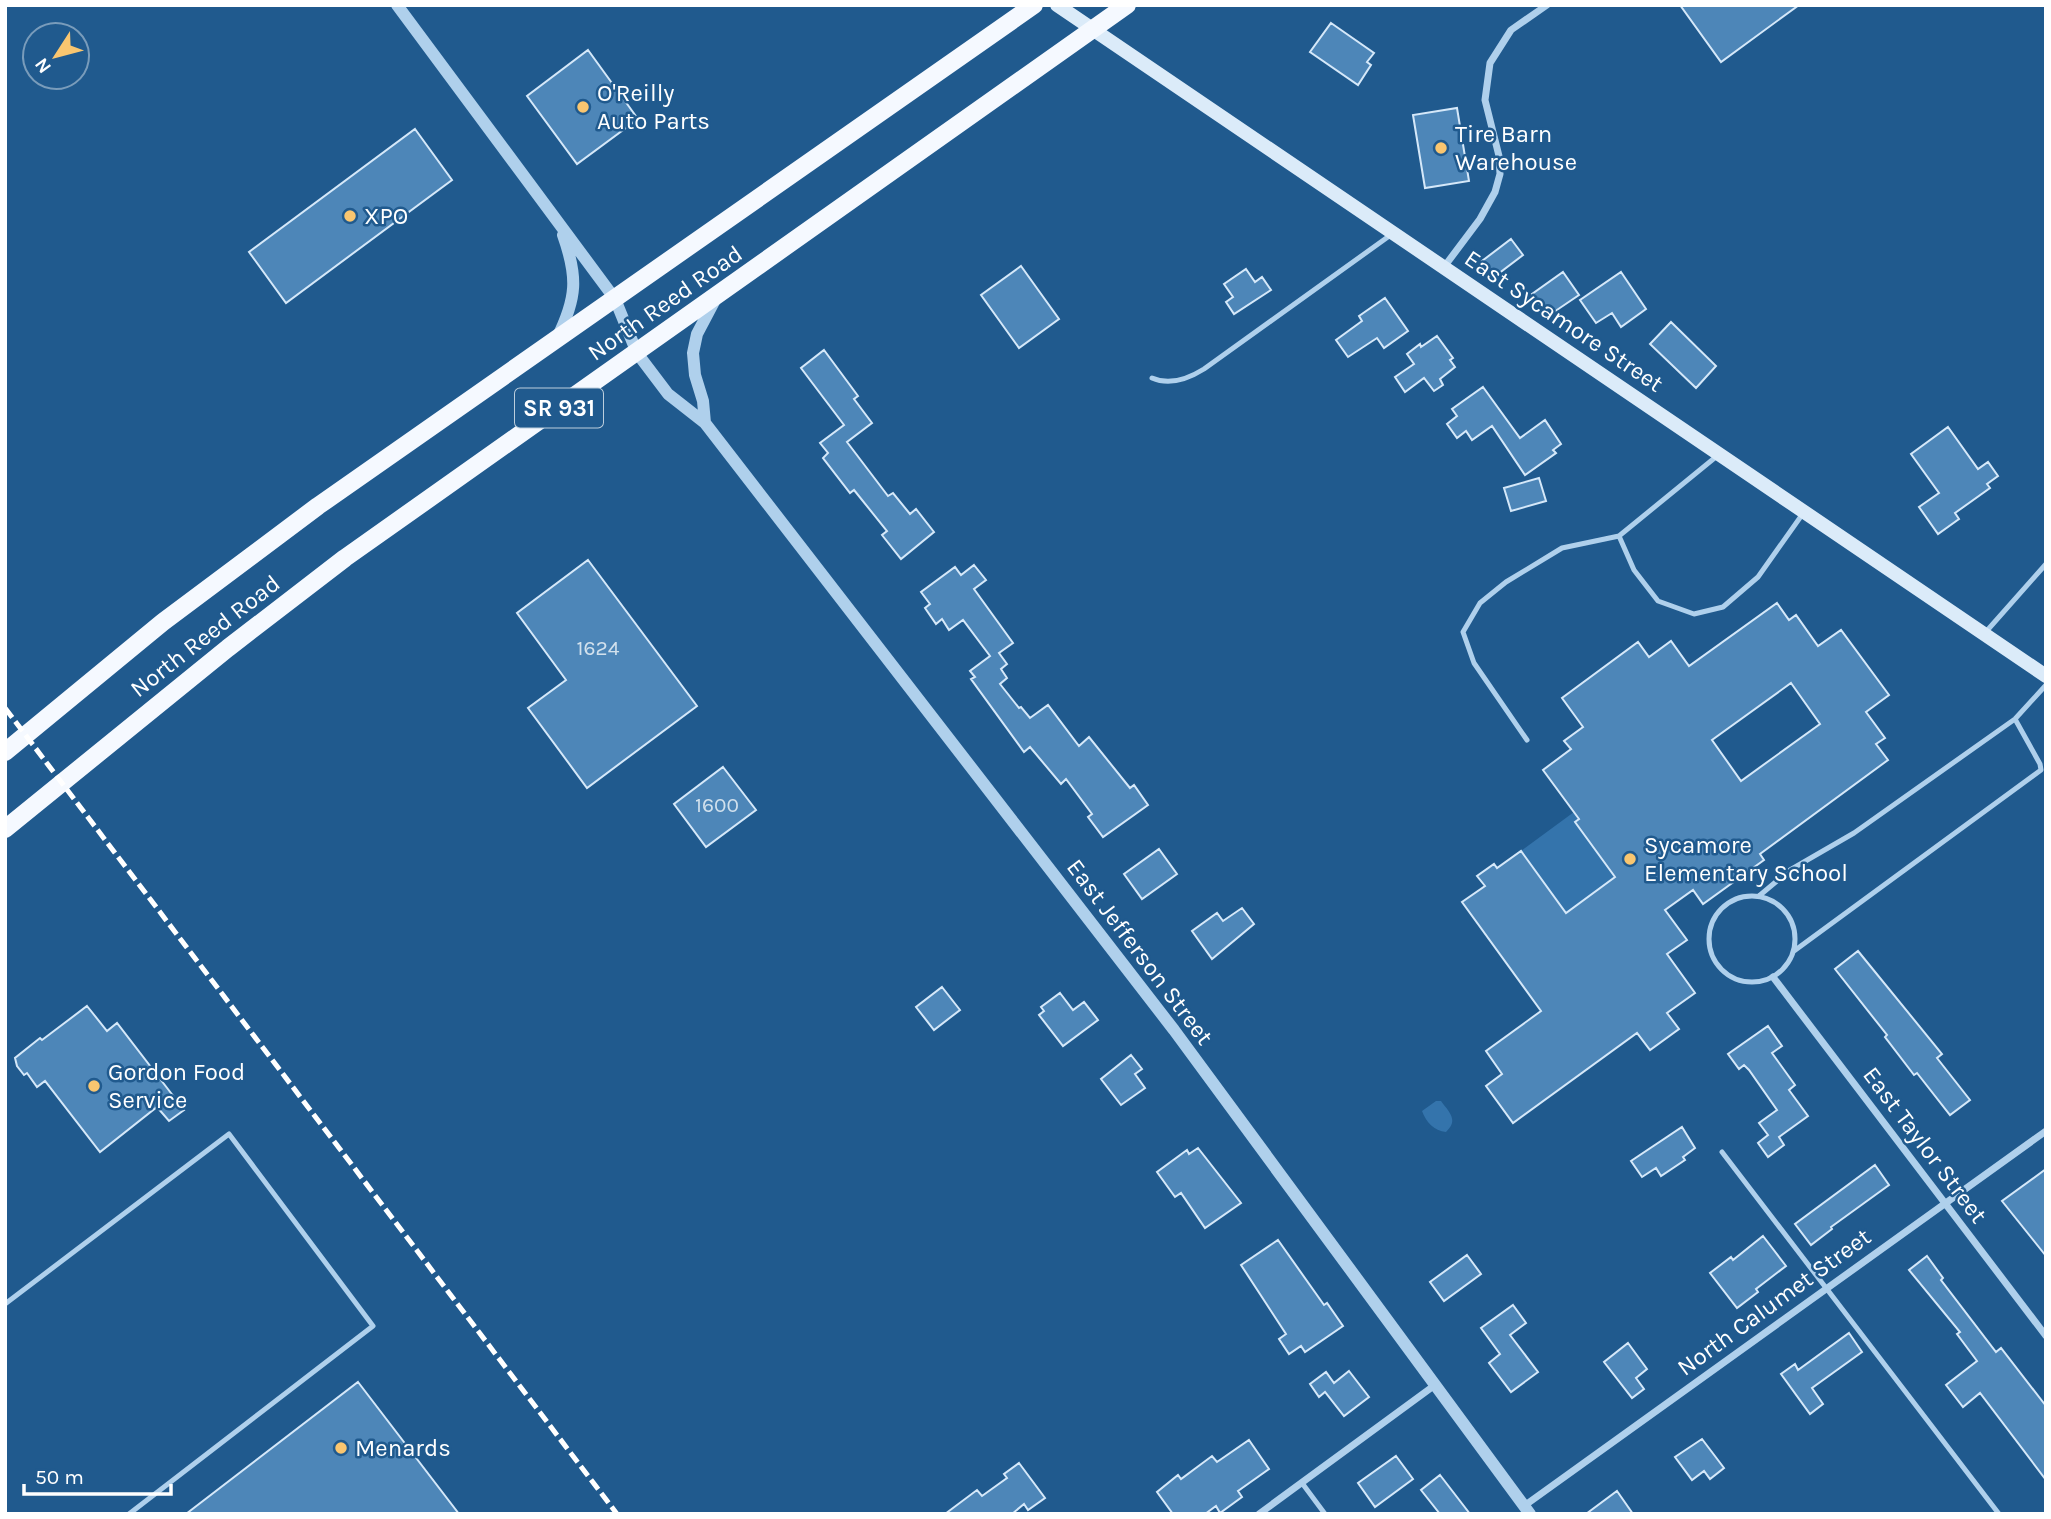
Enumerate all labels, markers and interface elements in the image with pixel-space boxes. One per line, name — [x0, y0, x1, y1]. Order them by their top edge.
north arrow — [21, 21, 91, 91]
text: N — [30, 53, 56, 77]
place label: O'Reilly Auto Parts — [597, 79, 710, 135]
marker: O'Reilly Auto Parts — [575, 99, 591, 115]
place label: Tire Barn Warehouse — [1455, 120, 1577, 176]
marker: Tire Barn Warehouse — [1433, 140, 1449, 156]
place label: XPO — [364, 202, 408, 230]
marker: XPO — [342, 208, 358, 224]
street label: North Reed Road — [582, 239, 748, 367]
street label: East Sycamore Street — [1459, 244, 1669, 398]
road number: SR 931 — [515, 388, 603, 428]
street label: North Reed Road — [125, 569, 285, 703]
house number: 1624 — [577, 636, 620, 660]
house number: 1600 — [695, 793, 739, 817]
place label: Sycamore Elementary School — [1644, 831, 1848, 887]
marker: Sycamore Elementary School — [1622, 851, 1638, 867]
street label: East Jefferson Street — [1061, 854, 1219, 1050]
place label: Gordon Food Service — [108, 1058, 245, 1114]
street label: East Taylor Street — [1857, 1061, 1993, 1229]
marker: Gordon Food Service — [86, 1078, 102, 1094]
street label: North Calumet Street — [1672, 1222, 1876, 1382]
place label: Menards — [355, 1434, 451, 1462]
marker: Menards — [333, 1440, 349, 1456]
scale bar — [24, 1452, 172, 1496]
text: 50 m — [35, 1465, 84, 1489]

